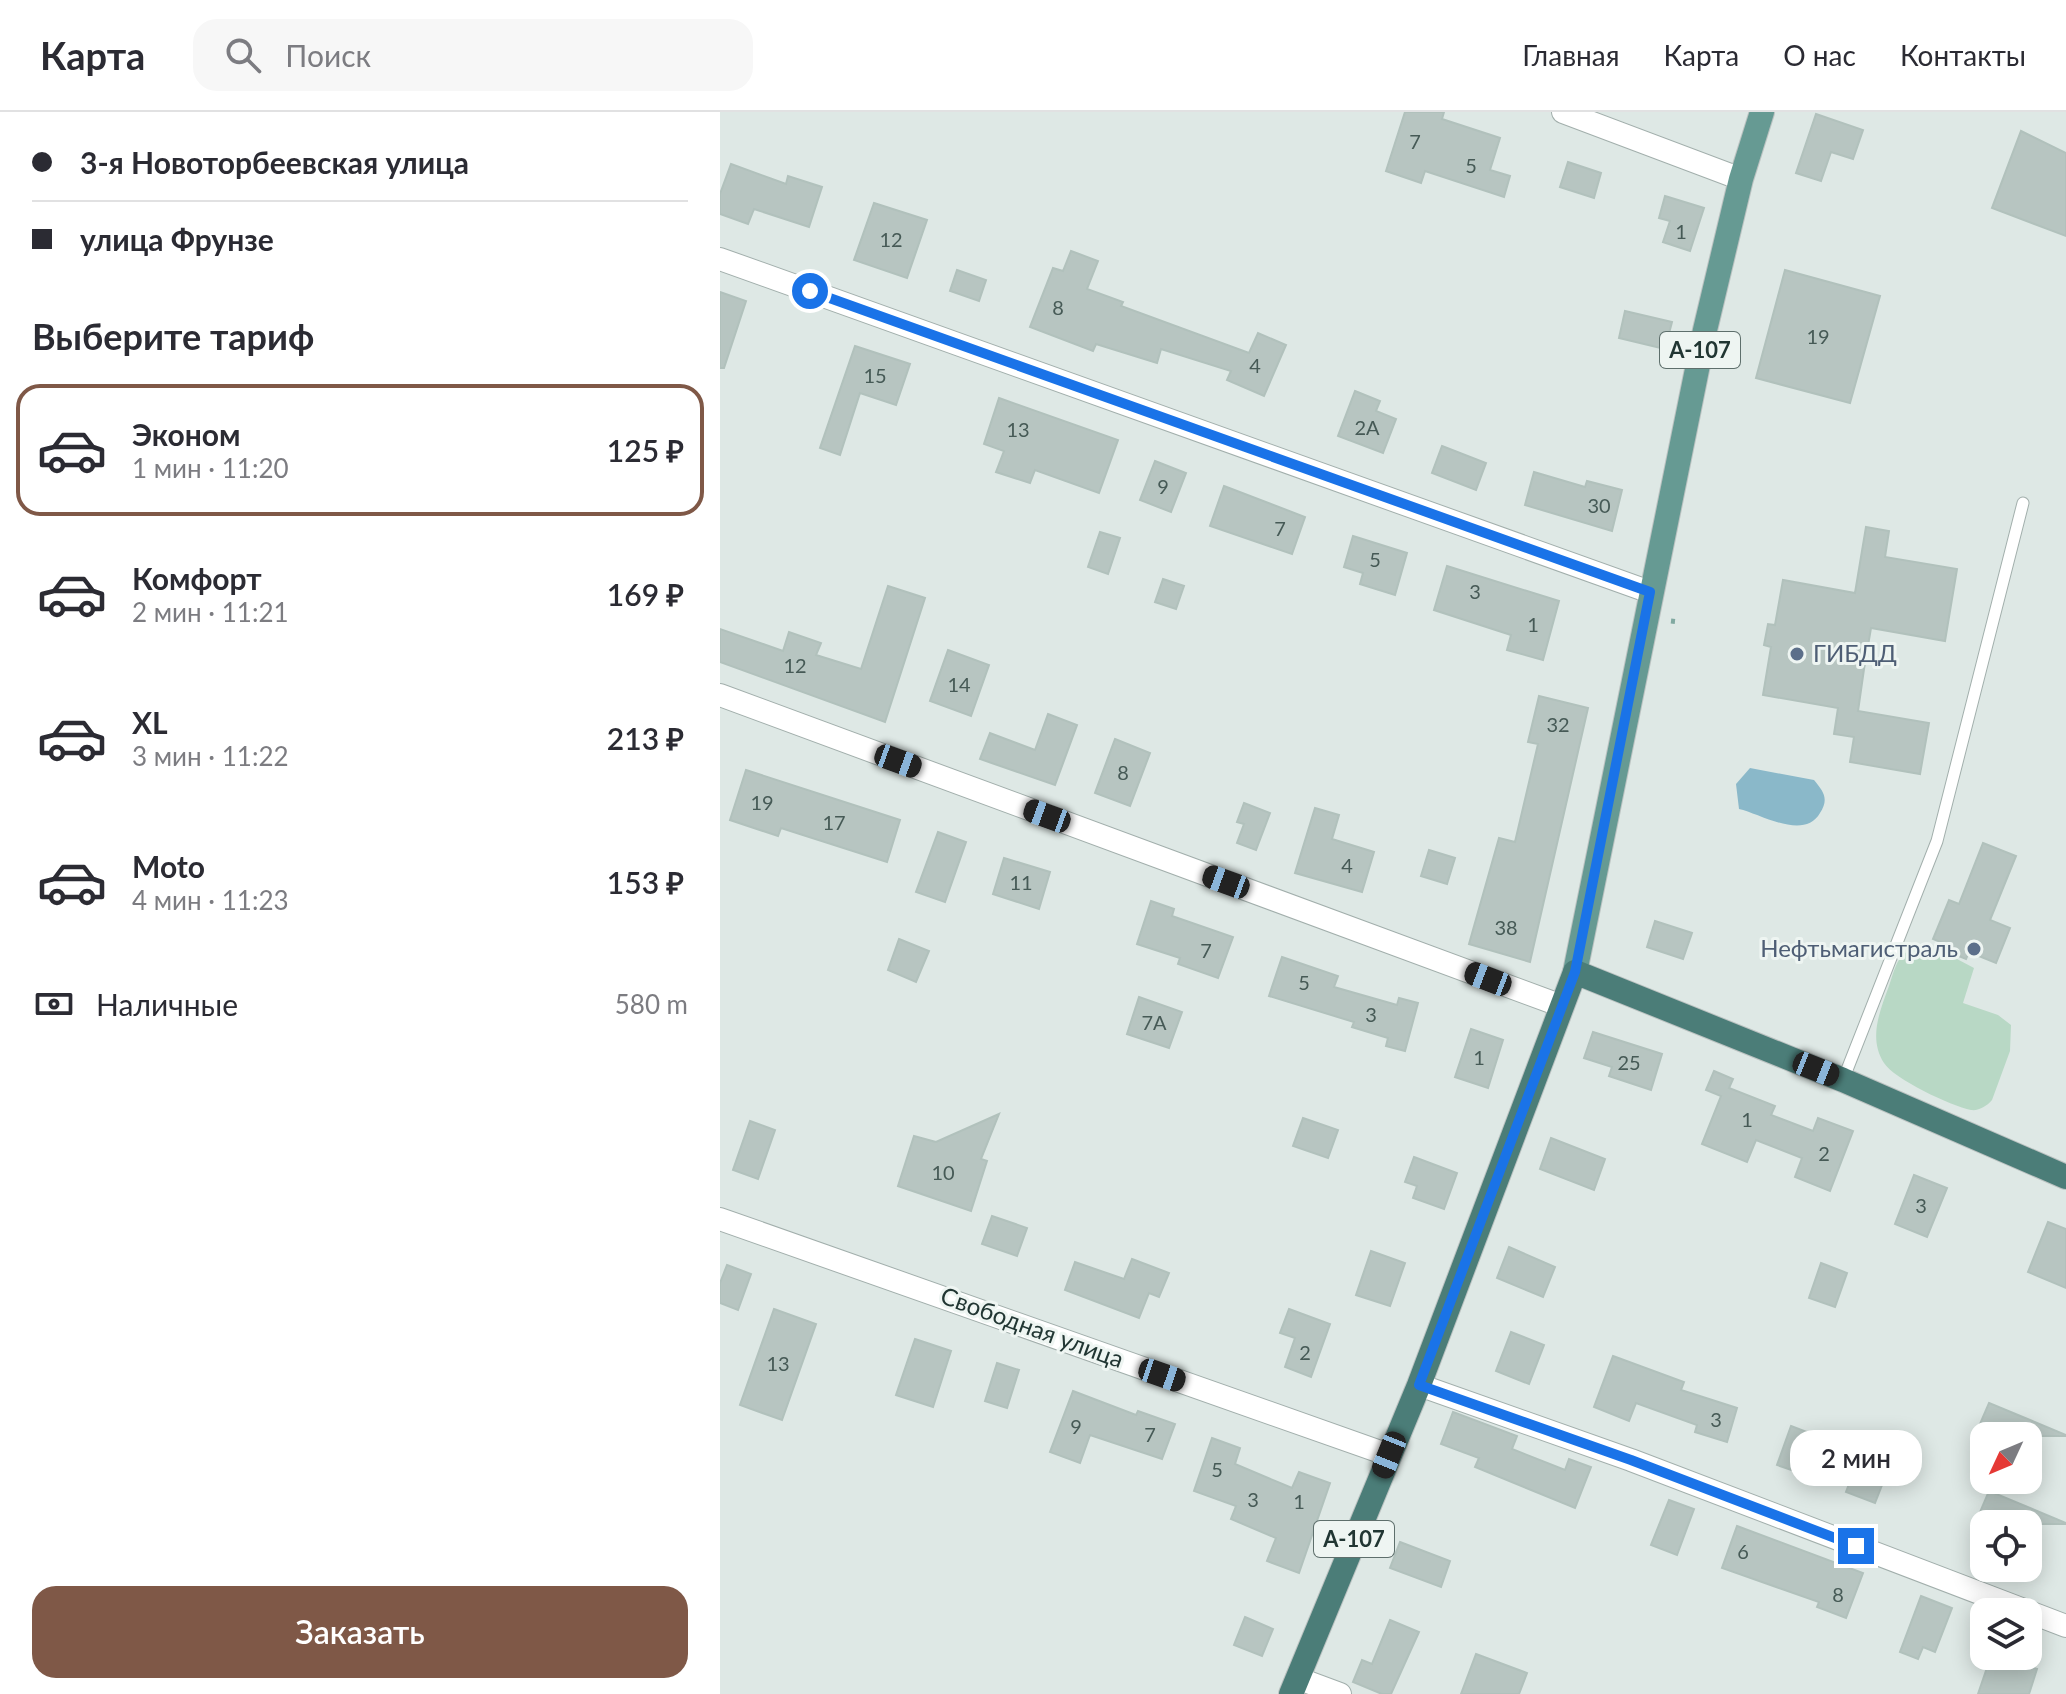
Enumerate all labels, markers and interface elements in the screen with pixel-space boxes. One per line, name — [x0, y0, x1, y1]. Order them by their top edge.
search box — [193, 19, 753, 91]
text: Карта — [40, 32, 145, 78]
icon: search — [221, 33, 265, 77]
text: Поиск — [285, 37, 371, 73]
text: Главная — [1522, 38, 1620, 72]
text: Карта — [1664, 38, 1739, 72]
text: О нас — [1783, 38, 1856, 72]
text: Контакты — [1900, 38, 2026, 72]
house number: 7 — [1409, 129, 1421, 153]
text: 3-я Новоторбеевская улица — [80, 144, 469, 180]
house number: 5 — [1465, 153, 1477, 177]
house number: 1 — [1675, 219, 1687, 243]
text: улица Фрунзе — [80, 221, 274, 257]
house number: 12 — [879, 227, 903, 251]
route start — [792, 273, 828, 309]
house number: 8 — [1052, 295, 1064, 319]
text: Выберите тариф — [32, 314, 314, 358]
house number: 19 — [1806, 324, 1830, 348]
road number: А-107 — [1660, 332, 1740, 368]
house number: 4 — [1249, 353, 1261, 377]
house number: 15 — [863, 363, 887, 387]
icon: car — [36, 414, 108, 486]
house number: 2А — [1354, 415, 1380, 439]
text: Эконом — [132, 416, 241, 452]
house number: 13 — [1006, 417, 1030, 441]
text: 125 ₽ — [607, 432, 684, 468]
text: 1 мин · 11:20 — [132, 452, 289, 484]
house number: 9 — [1157, 474, 1169, 498]
house number: 30 — [1587, 493, 1611, 517]
house number: 7 — [1274, 516, 1286, 540]
house number: 5 — [1369, 547, 1381, 571]
icon: car — [36, 558, 108, 630]
text: Комфорт — [132, 560, 262, 596]
text: 169 ₽ — [607, 576, 684, 612]
house number: 3 — [1469, 579, 1481, 603]
text: 2 мин · 11:21 — [132, 596, 289, 628]
house number: 1 — [1527, 612, 1539, 636]
place label: ГИБДД — [1813, 638, 1897, 667]
marker: ГИБДД — [1788, 645, 1806, 663]
house number: 12 — [783, 653, 807, 677]
house number: 14 — [947, 672, 971, 696]
icon: car — [36, 702, 108, 774]
text: XL — [132, 704, 168, 740]
house number: 32 — [1546, 712, 1570, 736]
text: 213 ₽ — [607, 720, 684, 756]
text: 3 мин · 11:22 — [132, 740, 289, 772]
car — [871, 742, 925, 780]
house number: 8 — [1117, 760, 1129, 784]
house number: 19 — [750, 790, 774, 814]
car — [1020, 797, 1074, 835]
house number: 17 — [822, 810, 846, 834]
icon: car — [36, 846, 108, 918]
text: Moto — [132, 848, 205, 884]
house number: 4 — [1341, 853, 1353, 877]
car — [1199, 863, 1253, 901]
text: 153 ₽ — [607, 864, 684, 900]
house number: 11 — [1009, 870, 1033, 894]
text: 4 мин · 11:23 — [132, 884, 289, 916]
house number: 38 — [1494, 915, 1518, 939]
place label: Нефтьмагистраль — [1760, 933, 1958, 962]
house number: 7 — [1200, 938, 1212, 962]
marker: Нефтьмагистраль — [1965, 940, 1983, 958]
car — [1461, 959, 1515, 999]
house number: 5 — [1298, 970, 1310, 994]
icon: cash — [32, 982, 76, 1026]
text: Наличные — [96, 986, 238, 1022]
text: 580 m — [615, 988, 688, 1020]
house number: 3 — [1365, 1002, 1377, 1026]
house number: 7А — [1141, 1010, 1167, 1034]
house number: 1 — [1473, 1045, 1485, 1069]
car — [1789, 1049, 1843, 1089]
house number: 25 — [1617, 1050, 1641, 1074]
house number: 1 — [1741, 1107, 1753, 1131]
house number: 2 — [1818, 1141, 1830, 1165]
house number: 10 — [931, 1160, 955, 1184]
house number: 3 — [1915, 1193, 1927, 1217]
street label: Свободная улица — [937, 1280, 1128, 1373]
house number: 2 — [1299, 1340, 1311, 1364]
house number: 13 — [766, 1351, 790, 1375]
car — [1135, 1356, 1189, 1394]
house number: 3 — [1710, 1407, 1722, 1431]
house number: 9 — [1070, 1414, 1082, 1438]
house number: 7 — [1144, 1422, 1156, 1446]
north arrow — [1970, 1422, 2042, 1494]
map controls — [1970, 1422, 2042, 1670]
car — [1369, 1428, 1409, 1482]
callout: 2 мин — [1790, 1430, 1922, 1486]
text: 2 мин — [1821, 1442, 1891, 1474]
house number: 5 — [1211, 1457, 1223, 1481]
house number: 3 — [1247, 1487, 1259, 1511]
house number: 1 — [1293, 1489, 1305, 1513]
button: locate — [1970, 1510, 2042, 1582]
road number: А-107 — [1314, 1521, 1394, 1557]
route end — [1838, 1528, 1874, 1564]
house number: 6 — [1737, 1539, 1749, 1563]
house number: 8 — [1832, 1582, 1844, 1606]
button: Заказать — [32, 1586, 688, 1678]
button: layers — [1970, 1598, 2042, 1670]

